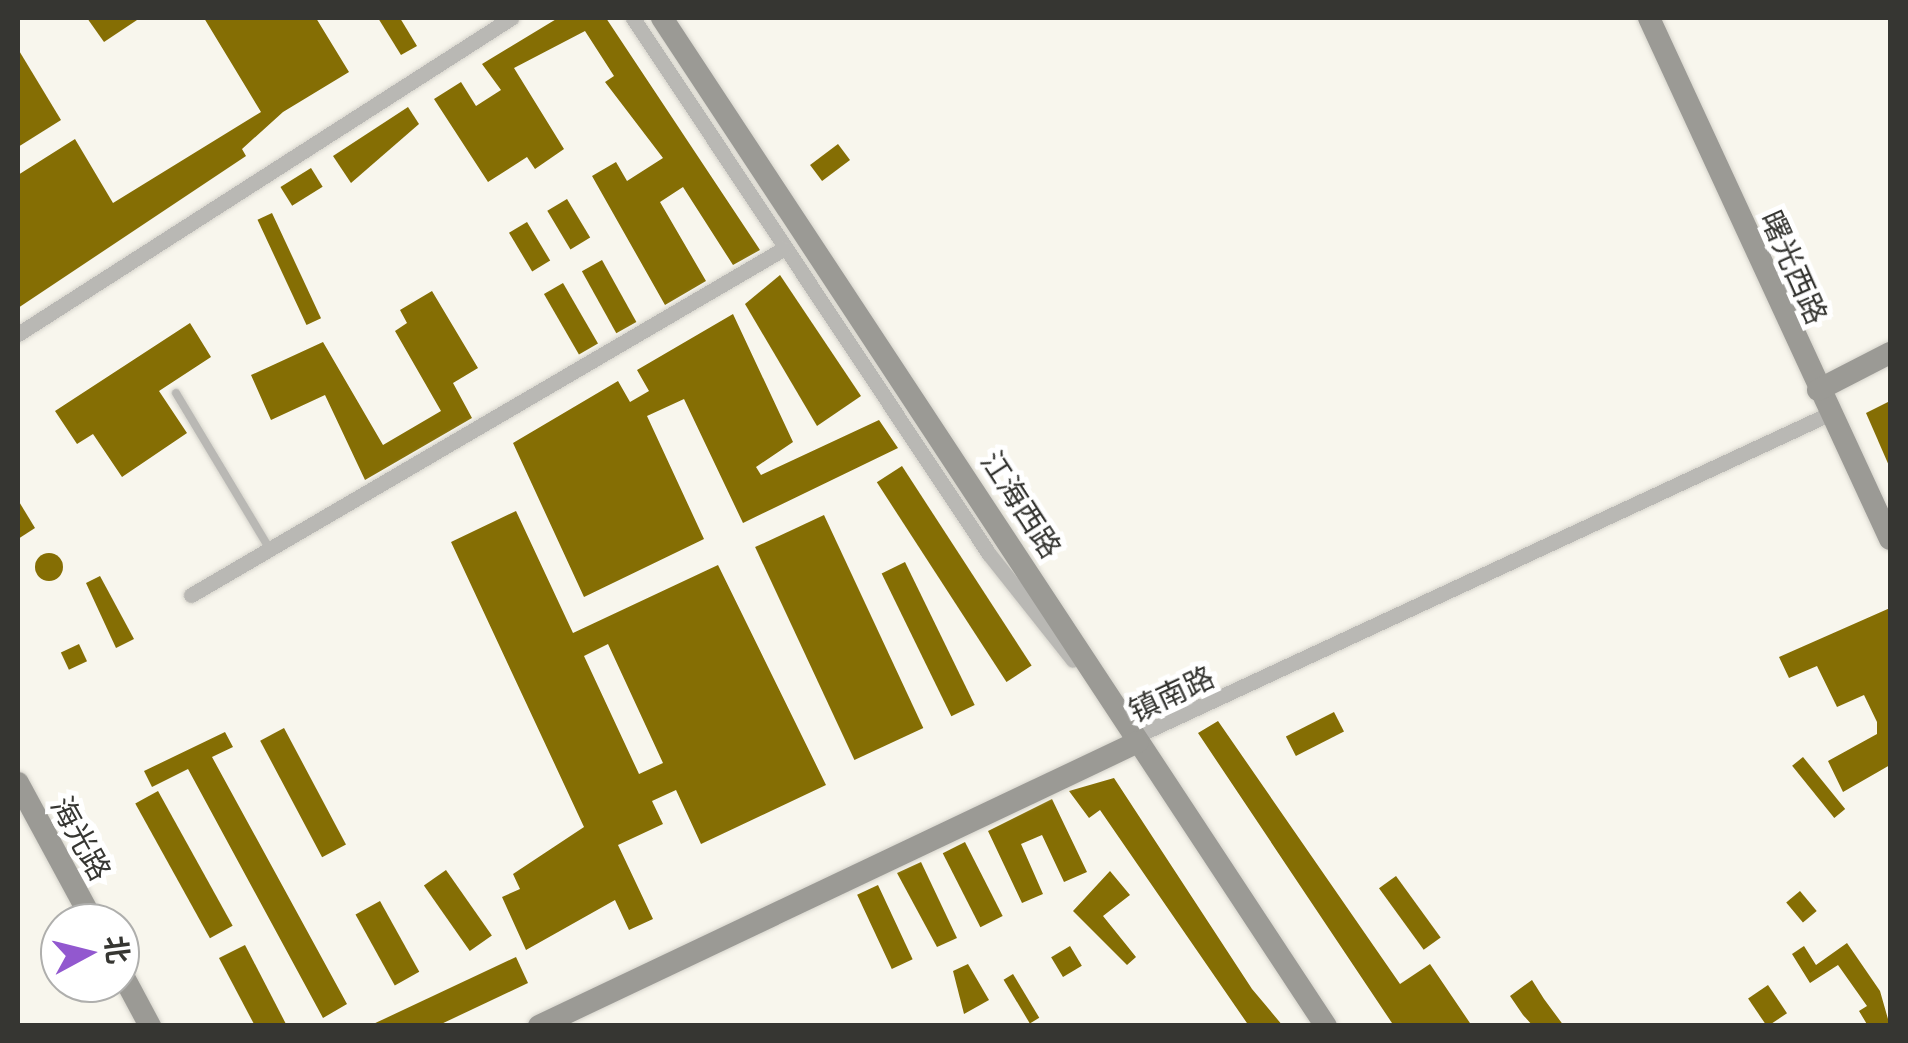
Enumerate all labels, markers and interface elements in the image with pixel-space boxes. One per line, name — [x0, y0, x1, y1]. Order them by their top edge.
street label: 曙光西路 — [1754, 205, 1836, 329]
street label: 江海西路 — [974, 444, 1070, 564]
street label: 镇南路 — [1123, 658, 1219, 728]
street label: 海光路 — [44, 790, 120, 886]
north arrow — [40, 903, 140, 1003]
text: 北 — [99, 934, 136, 966]

